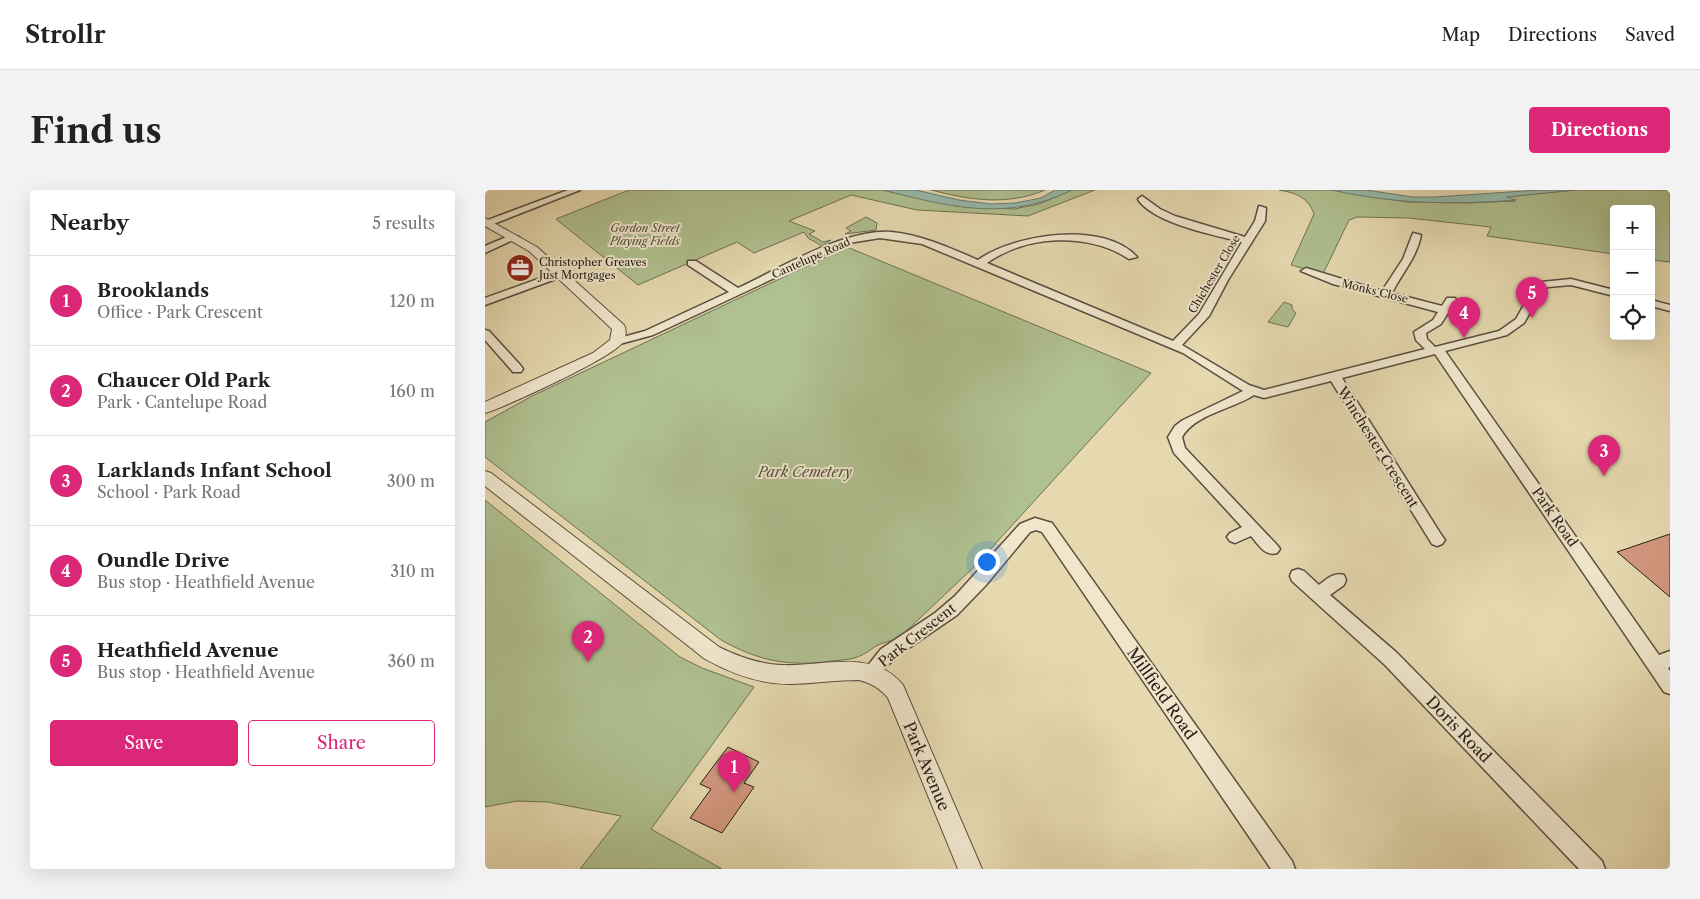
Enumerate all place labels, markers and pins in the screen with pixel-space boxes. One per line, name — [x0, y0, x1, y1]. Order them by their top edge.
office icon: Christopher Greaves Just Mortgages — [505, 253, 535, 283]
place label: Christopher Greaves Just Mortgages — [537, 255, 647, 282]
pin: 5 — [1516, 277, 1548, 318]
pin: 4 — [1448, 297, 1480, 338]
pin: 3 — [1588, 435, 1620, 476]
pin: 2 — [572, 621, 604, 662]
pin: 1 — [718, 751, 750, 792]

